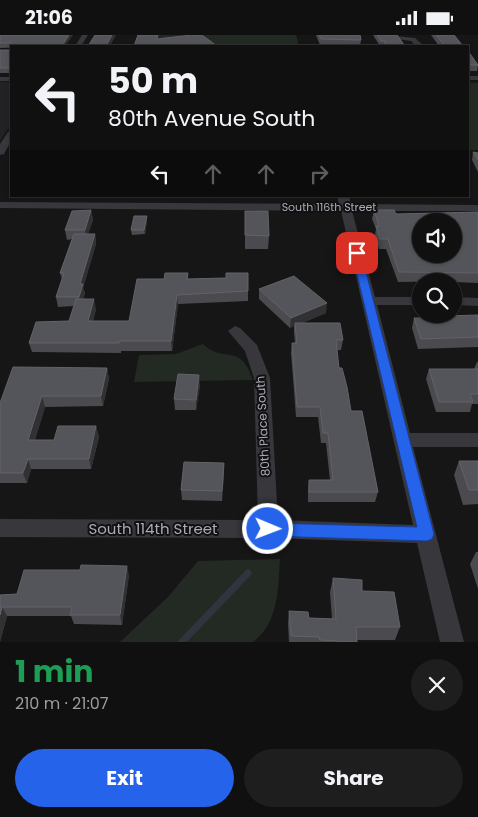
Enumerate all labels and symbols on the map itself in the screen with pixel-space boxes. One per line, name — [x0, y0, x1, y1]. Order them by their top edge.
street label: South 116th Street — [282, 199, 376, 215]
pin — [336, 232, 378, 274]
street label: 80th Place South — [251, 375, 274, 477]
position arrow — [241, 502, 293, 554]
street label: South 114th Street — [88, 518, 218, 539]

